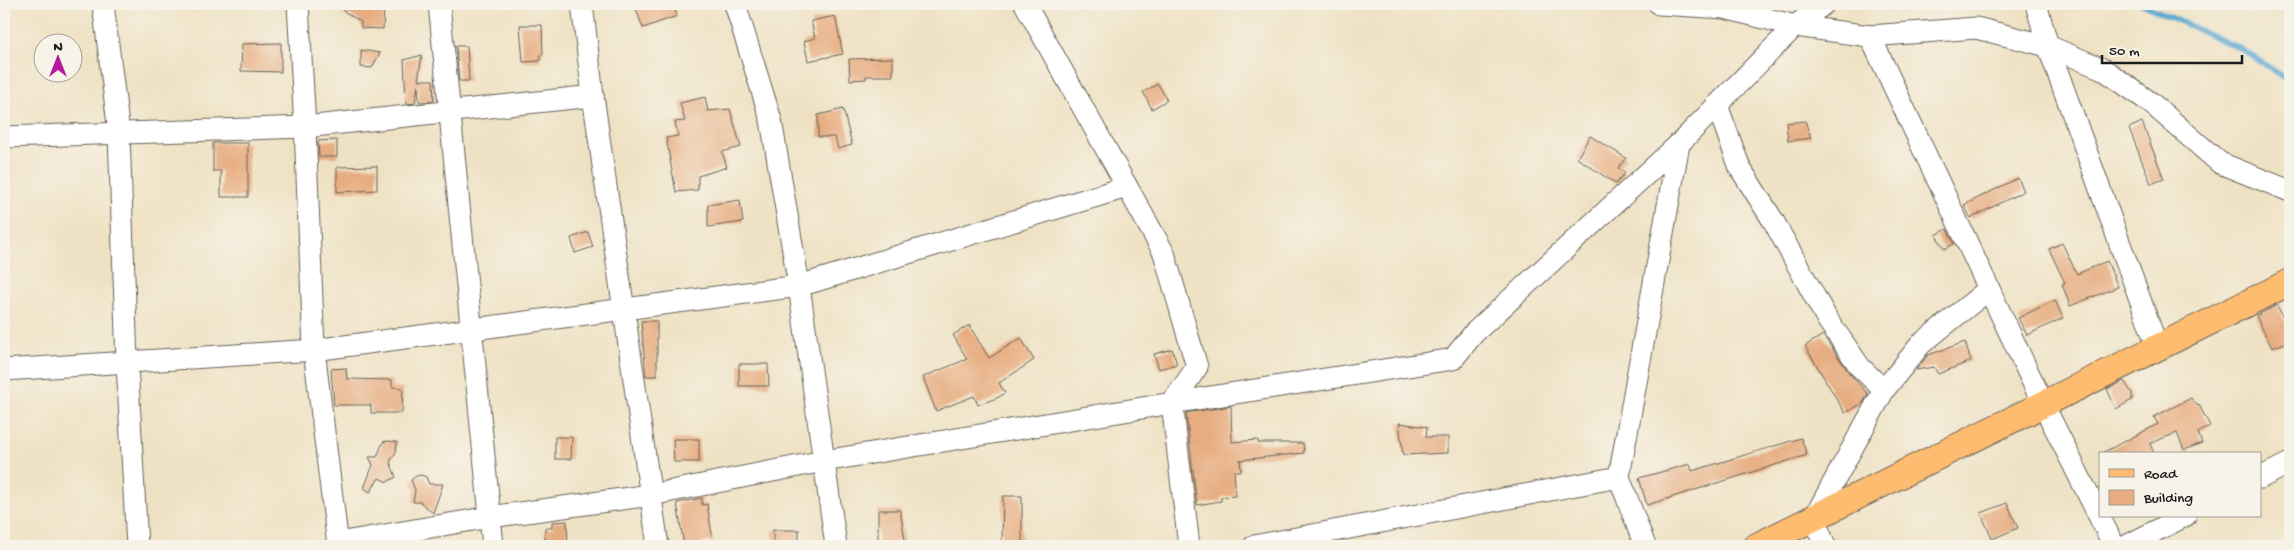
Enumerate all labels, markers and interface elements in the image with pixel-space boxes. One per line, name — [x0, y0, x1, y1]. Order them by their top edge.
north arrow — [32, 32, 82, 82]
scale bar — [2102, 32, 2242, 64]
text: N — [53, 39, 63, 56]
text: 50 m — [2109, 43, 2140, 61]
legend — [2099, 452, 2262, 518]
text: Road — [2144, 466, 2178, 484]
text: Building — [2143, 490, 2193, 508]

